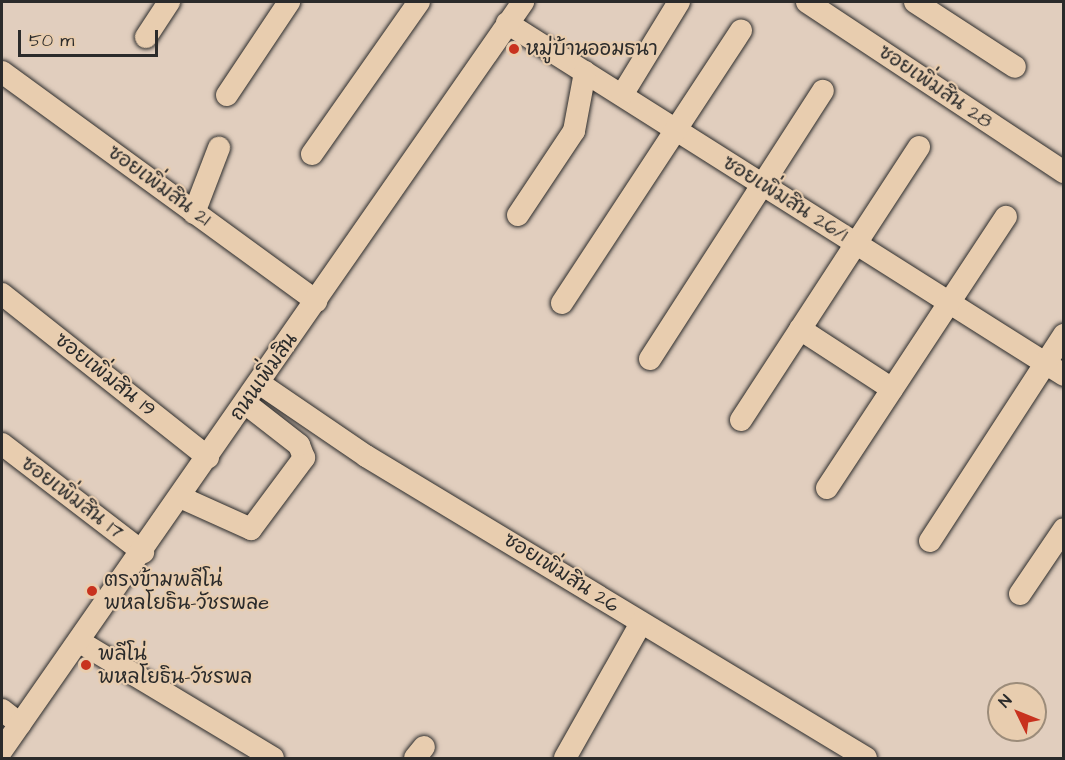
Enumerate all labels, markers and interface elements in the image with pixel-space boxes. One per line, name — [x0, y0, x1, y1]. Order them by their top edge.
scale bar — [21, 18, 160, 56]
text: 50 m — [29, 28, 74, 53]
place label: หมู่บ้านออมธนา — [526, 37, 658, 61]
street label: ซอยเพิ่มสิน 28 — [874, 40, 996, 134]
marker: หมู่บ้านออมธนา — [507, 42, 521, 56]
street label: ซอยเพิ่มสิน 21 — [103, 141, 215, 231]
street label: ซอยเพิ่มสิน 26/1 — [718, 151, 852, 247]
street label: ซอยเพิ่มสิน 19 — [50, 328, 160, 422]
street label: ถนนเพิ่มสิน — [225, 329, 303, 425]
street label: ซอยเพิ่มสิน 17 — [16, 452, 128, 544]
street label: ซอยเพิ่มสิน 26 — [499, 528, 623, 618]
place label: ตรงข้ามพลีโน่ พหลโยธิน-วัชรพลe — [104, 568, 269, 615]
marker: ตรงข้ามพลีโน่ พหลโยธิน-วัชรพลe — [85, 584, 99, 598]
place label: พลีโน่ พหลโยธิน-วัชรพล — [98, 642, 252, 689]
marker: พลีโน่ พหลโยธิน-วัชรพล — [79, 658, 93, 672]
north arrow — [987, 682, 1047, 742]
text: N — [994, 690, 1017, 712]

